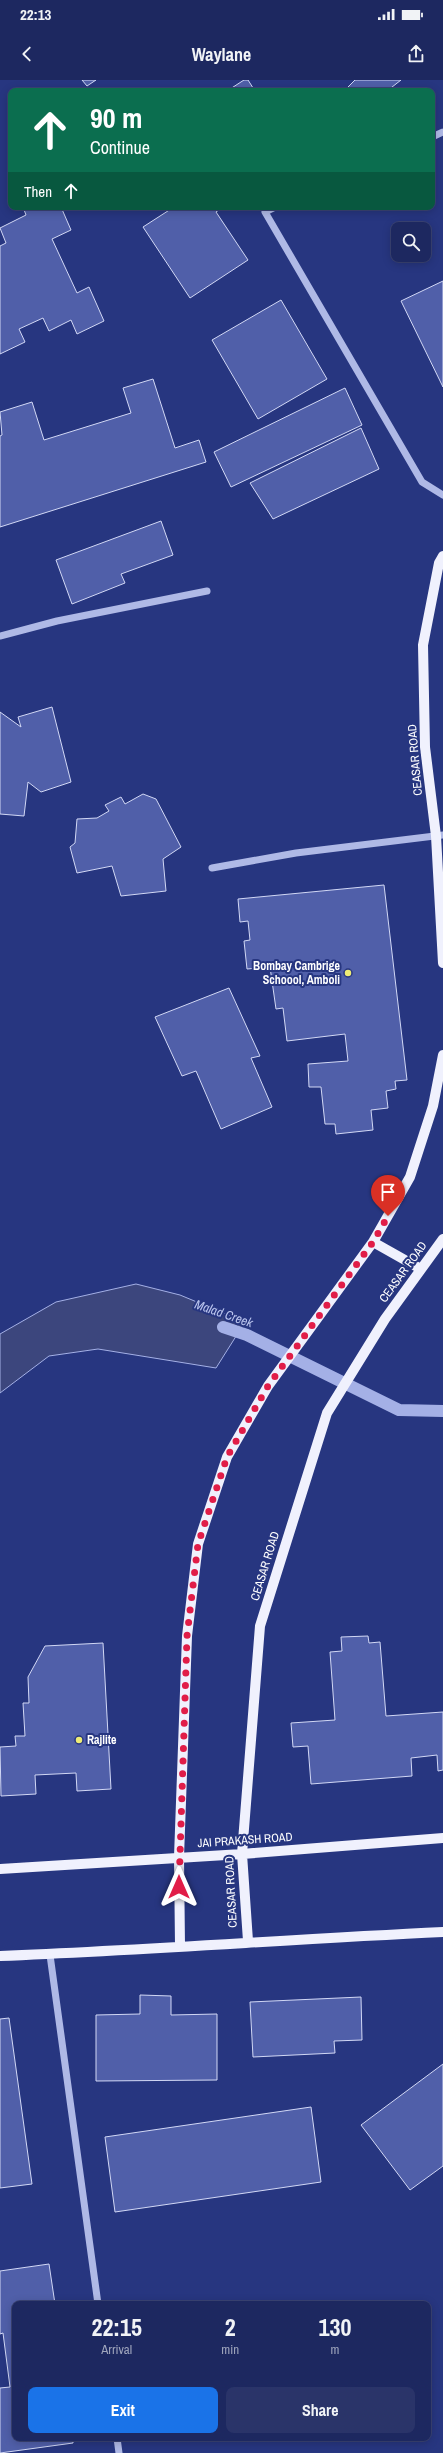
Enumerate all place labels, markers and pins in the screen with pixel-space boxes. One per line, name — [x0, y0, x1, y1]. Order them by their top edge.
place label: Bombay Cambrige Schoool, Amboli — [253, 958, 341, 988]
marker: Bombay Cambrige Schoool, Amboli — [343, 968, 353, 978]
pin — [371, 1175, 405, 1216]
place label: Rajlite — [87, 1732, 117, 1748]
marker: Rajlite — [74, 1735, 84, 1745]

